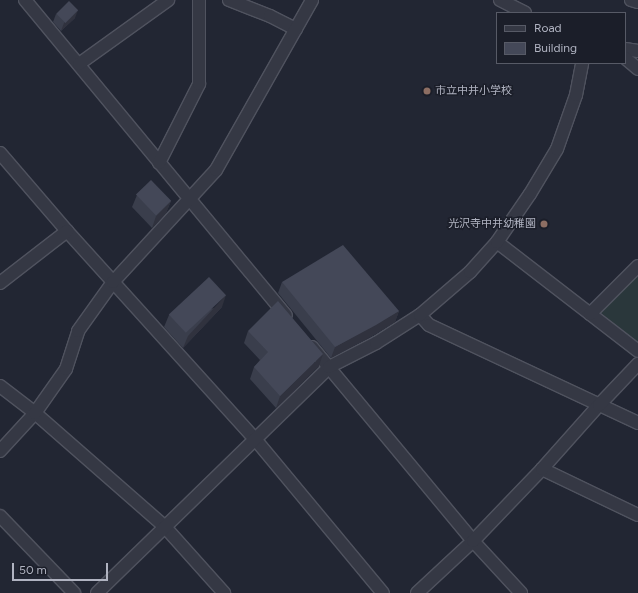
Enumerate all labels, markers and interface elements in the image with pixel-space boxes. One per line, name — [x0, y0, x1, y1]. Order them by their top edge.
legend — [496, 12, 626, 64]
text: Road — [534, 21, 562, 35]
text: Building — [534, 41, 577, 55]
place label: 市立中井小学校 — [435, 84, 512, 98]
marker: 市立中井小学校 — [422, 86, 432, 96]
place label: 光沢寺中井幼稚園 — [448, 217, 536, 231]
marker: 光沢寺中井幼稚園 — [539, 219, 549, 229]
scale bar — [14, 555, 110, 581]
text: 50 m — [19, 563, 47, 577]

